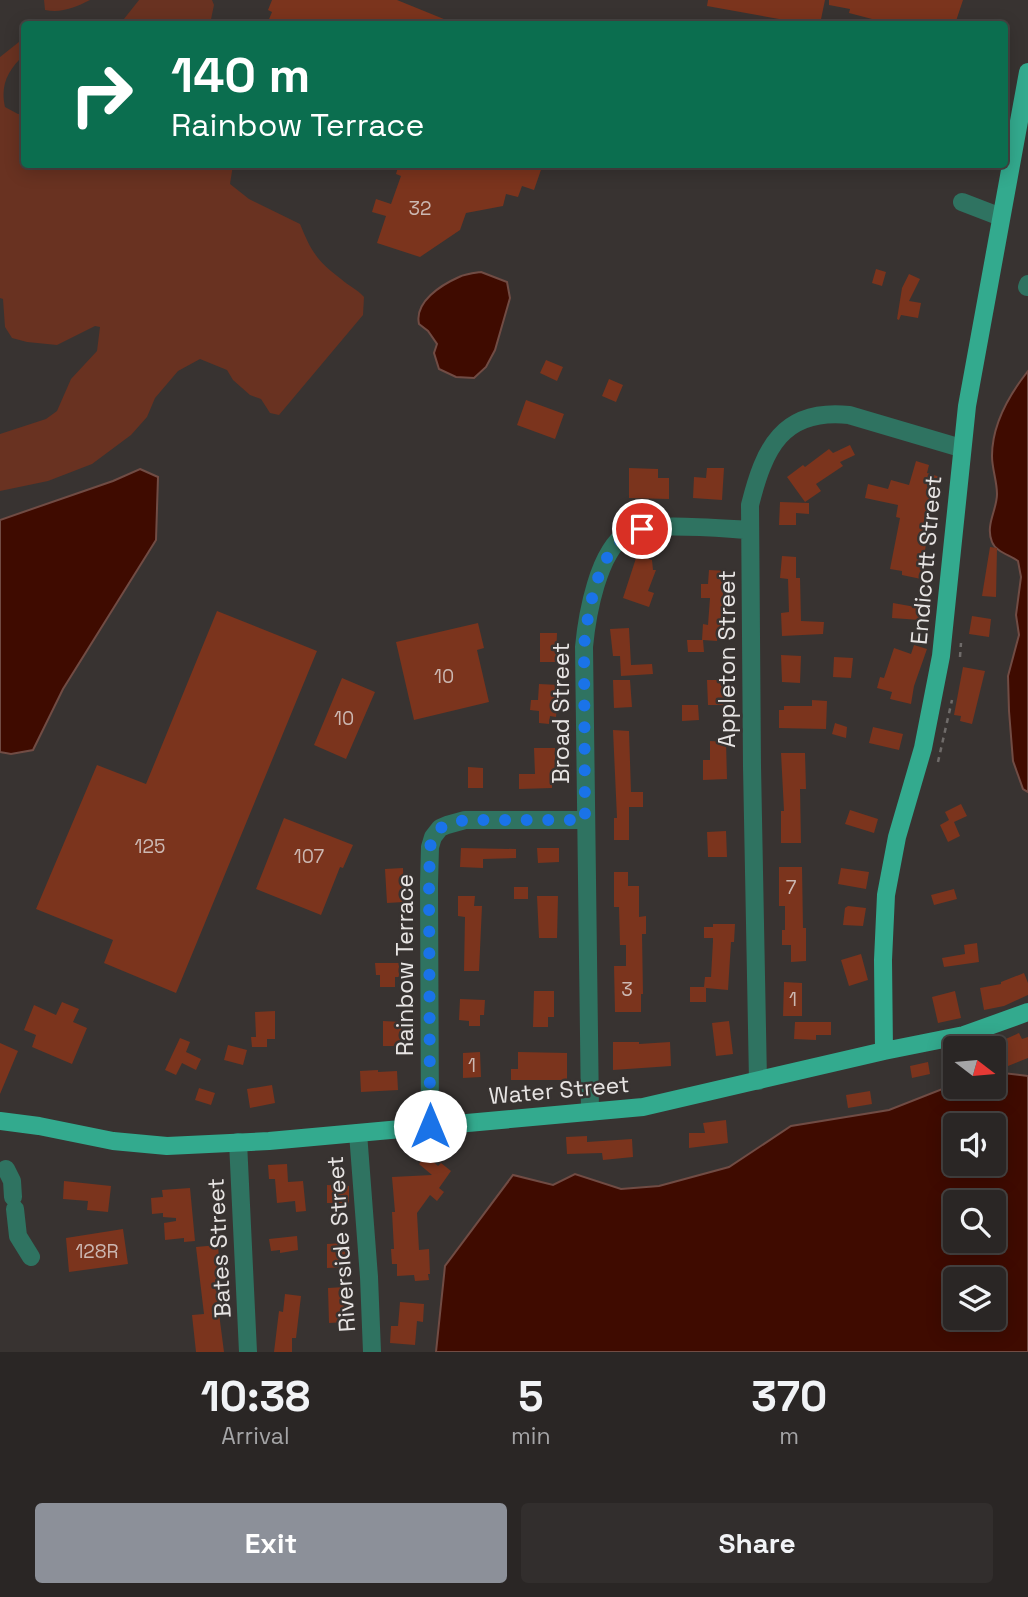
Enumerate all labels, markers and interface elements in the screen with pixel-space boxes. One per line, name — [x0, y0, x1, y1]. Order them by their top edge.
text: 140 m — [171, 44, 310, 106]
icon: right — [56, 49, 147, 140]
text: Rainbow Terrace — [171, 105, 424, 145]
house number: 32 — [409, 196, 431, 221]
street label: Endicott Street — [904, 474, 948, 646]
pin — [612, 499, 672, 559]
icon: arrive — [623, 510, 661, 548]
street label: Appleton Street — [712, 570, 742, 748]
street label: Broad Street — [546, 642, 576, 784]
house number: 10 — [434, 664, 454, 689]
house number: 10 — [334, 706, 354, 731]
house number: 125 — [135, 834, 165, 859]
house number: 107 — [294, 844, 325, 869]
street label: Rainbow Terrace — [390, 874, 420, 1056]
house number: 7 — [786, 875, 797, 900]
house number: 3 — [621, 977, 633, 1002]
house number: 1 — [789, 987, 797, 1012]
north arrow — [943, 1036, 1006, 1099]
map controls — [943, 1036, 1006, 1330]
house number: 1 — [468, 1053, 476, 1078]
street label: Water Street — [487, 1069, 631, 1111]
position arrow — [393, 1089, 467, 1163]
button: sound — [943, 1113, 1006, 1176]
street label: Riverside Street — [320, 1155, 362, 1333]
street label: Bates Street — [200, 1177, 238, 1319]
button: search — [943, 1190, 1006, 1253]
house number: 128R — [75, 1239, 119, 1264]
button: layers — [943, 1267, 1006, 1330]
text: 10:38 — [201, 1370, 310, 1423]
text: 5 — [518, 1370, 543, 1423]
text: 370 — [751, 1370, 827, 1423]
text: Arrival — [221, 1421, 290, 1451]
text: min — [511, 1421, 551, 1451]
text: m — [779, 1421, 799, 1451]
button: Exit — [35, 1503, 507, 1583]
button: Share — [521, 1503, 993, 1583]

